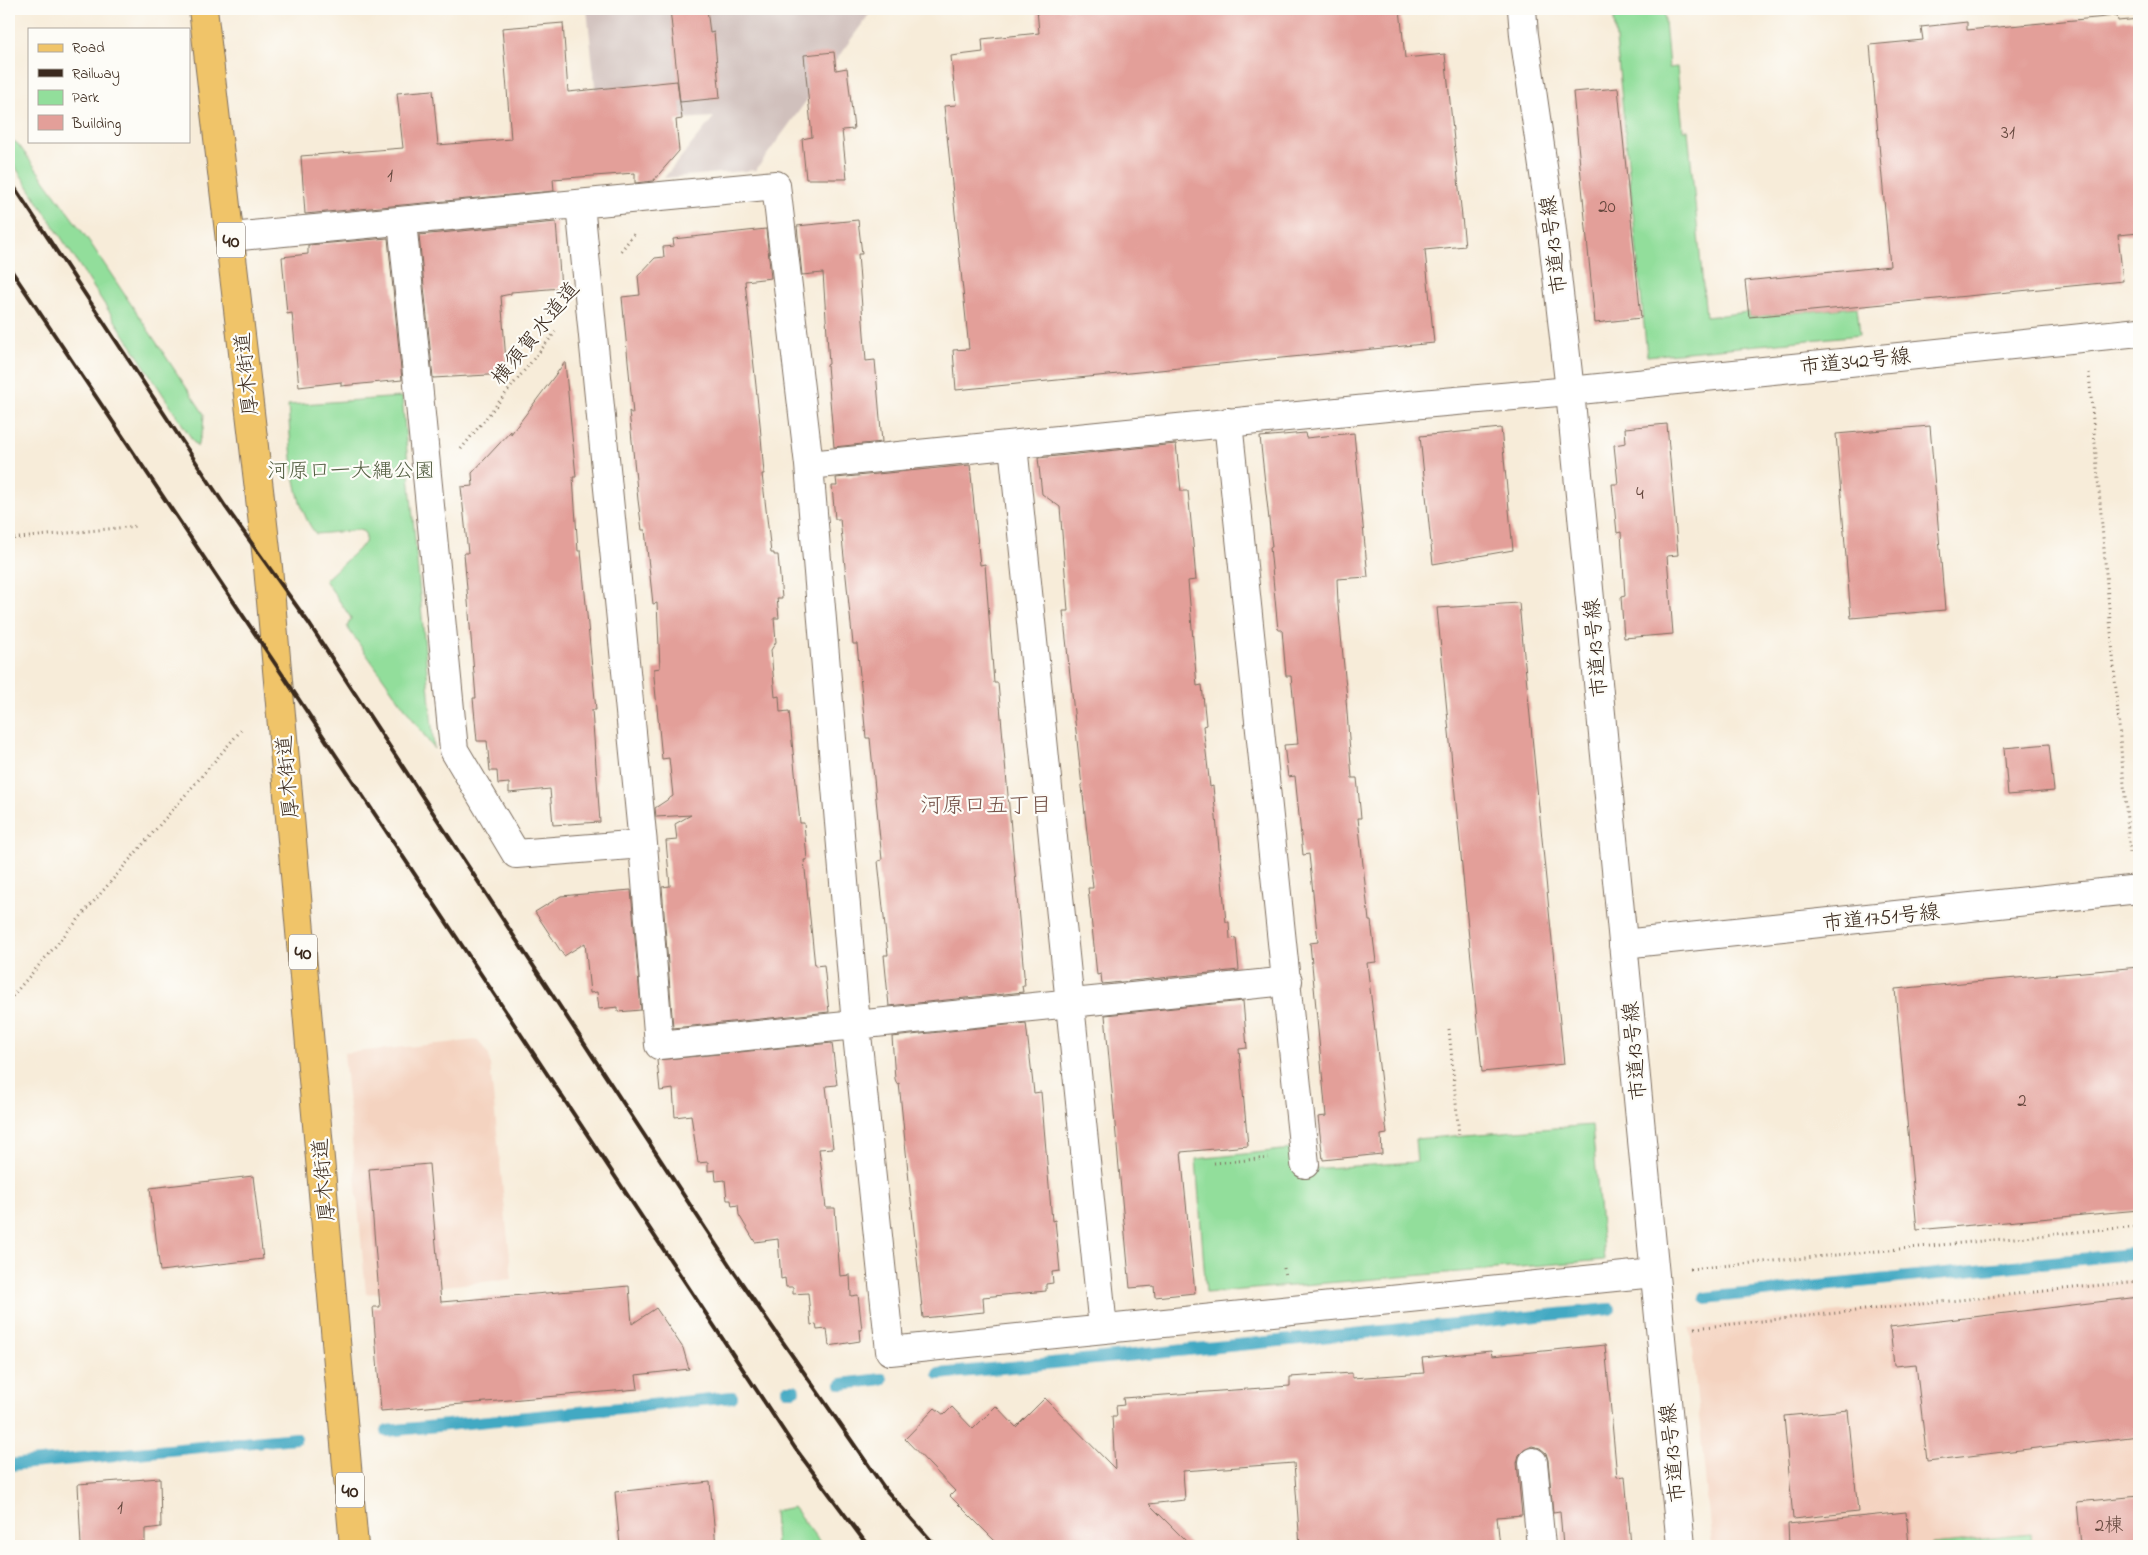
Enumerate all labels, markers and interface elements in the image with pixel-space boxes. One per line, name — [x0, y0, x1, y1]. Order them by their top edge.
legend — [28, 28, 190, 142]
text: Road — [72, 37, 105, 59]
text: Railway — [72, 63, 120, 86]
text: Park — [72, 87, 100, 109]
text: Building — [71, 113, 121, 136]
house number: 31 — [2001, 120, 2015, 147]
house number: 1 — [387, 163, 393, 190]
street label: 市道13号線 — [1534, 194, 1576, 296]
house number: 20 — [1598, 194, 1616, 221]
road number: 40 — [217, 222, 245, 258]
street label: 横須賀水道道 — [485, 276, 588, 393]
street label: 厚木街道 — [229, 330, 267, 417]
street label: 市道342号線 — [1798, 342, 1912, 384]
park label: 河原口一大縄公園 — [267, 457, 435, 487]
house number: 4 — [1636, 481, 1644, 508]
street label: 市道13号線 — [1578, 597, 1616, 699]
street label: 厚木街道 — [270, 734, 308, 820]
district label: 河原口五丁目 — [920, 791, 1052, 823]
street label: 市道1751号線 — [1821, 898, 1941, 940]
road number: 40 — [289, 934, 317, 970]
street label: 市道13号線 — [1617, 1000, 1655, 1102]
house number: 2 — [2017, 1088, 2027, 1115]
street label: 厚木街道 — [306, 1137, 344, 1223]
street label: 市道13号線 — [1654, 1402, 1694, 1504]
road number: 40 — [336, 1472, 364, 1508]
house number: 1 — [117, 1495, 123, 1522]
house number: 2棟 — [2095, 1513, 2123, 1540]

